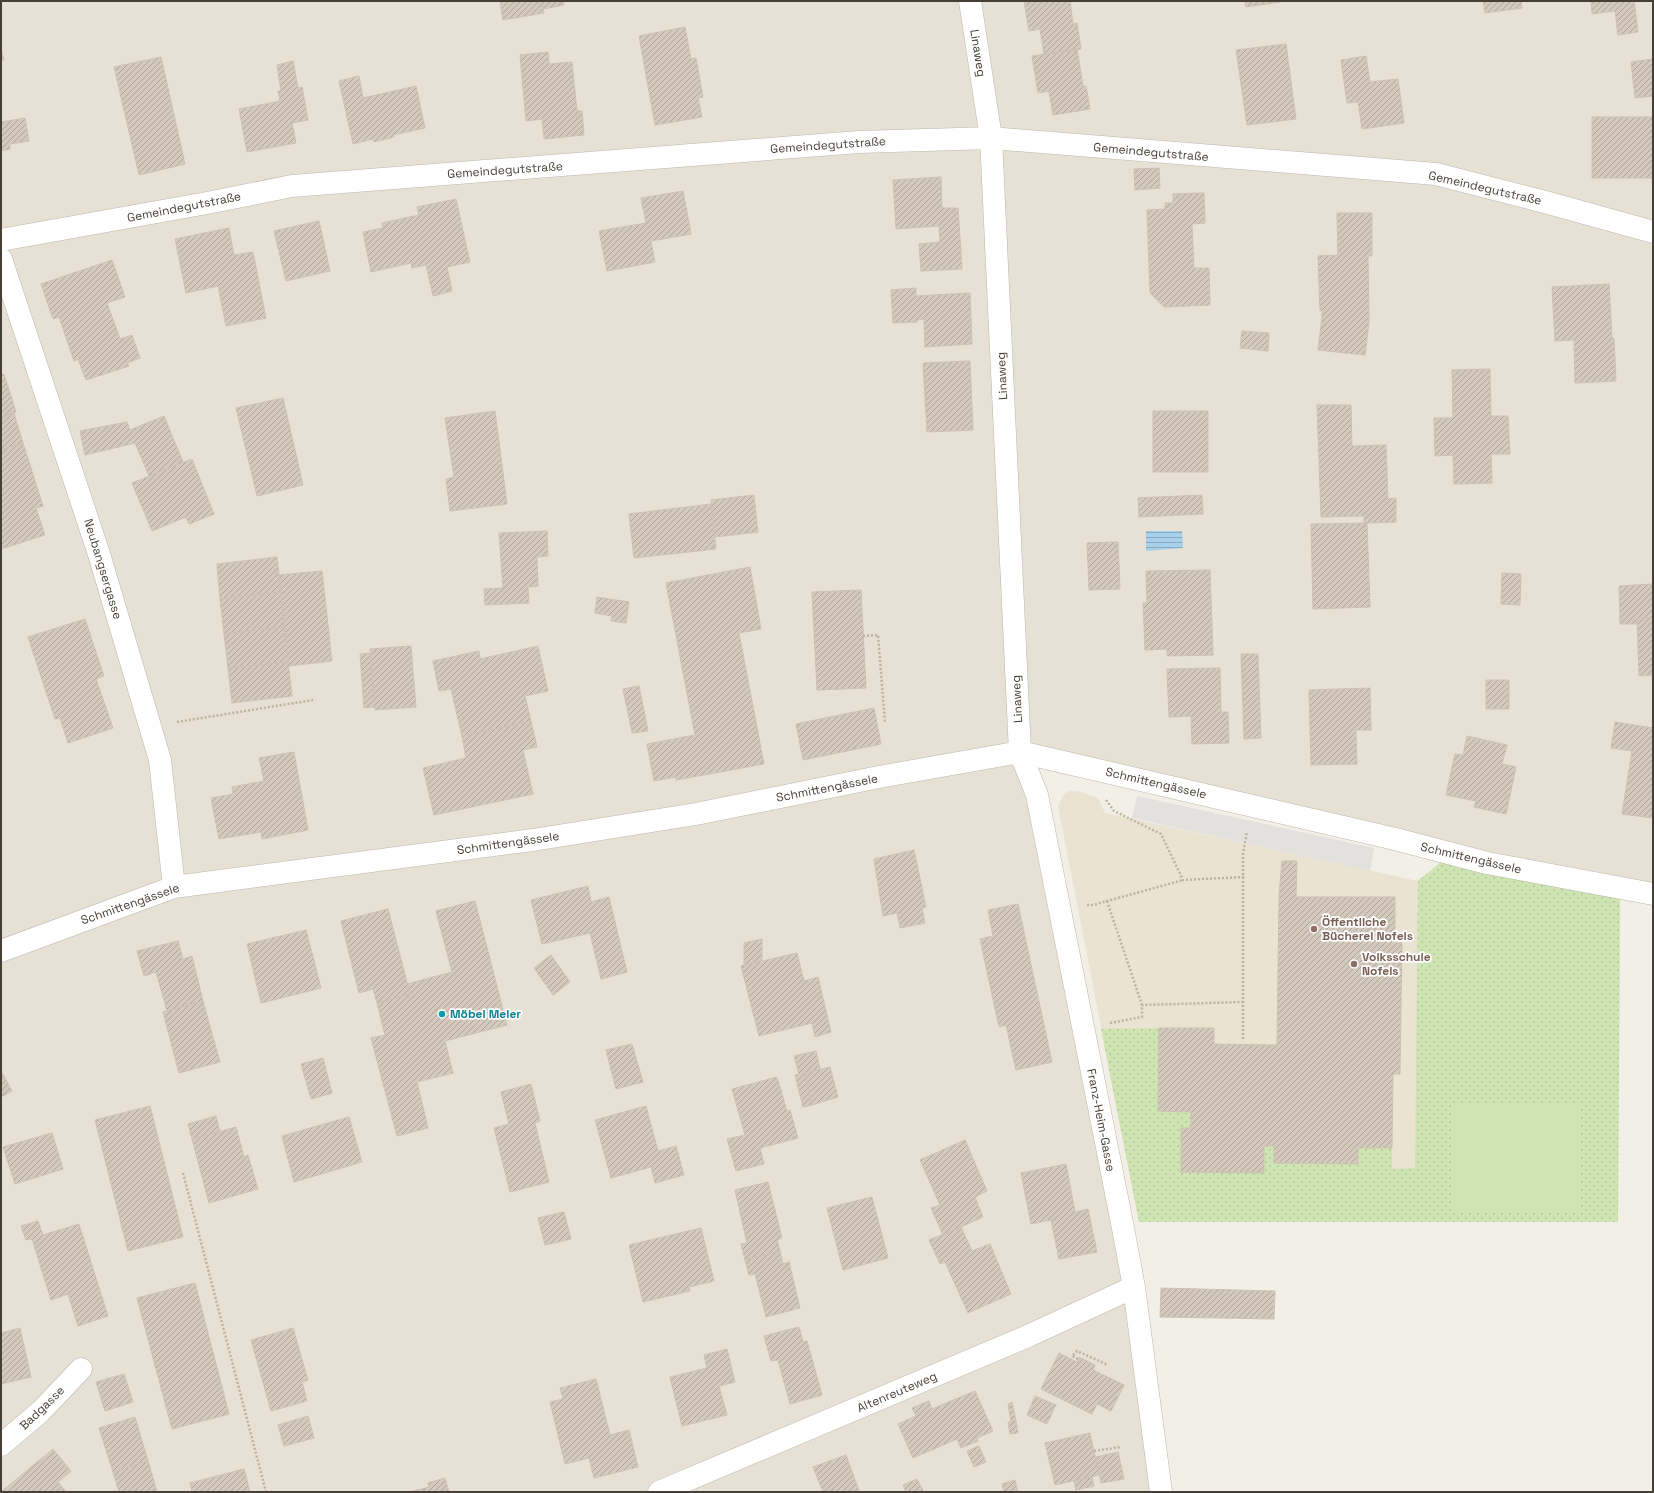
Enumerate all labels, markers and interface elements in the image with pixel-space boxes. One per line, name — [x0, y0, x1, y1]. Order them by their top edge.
street label: Linaweg — [966, 28, 990, 78]
street label: Gemeindegutstraße — [770, 133, 886, 157]
street label: Gemeindegutstraße — [1093, 139, 1209, 165]
street label: Gemeindegutstraße — [447, 158, 563, 182]
street label: Gemeindegutstraße — [1427, 167, 1543, 209]
street label: Gemeindegutstraße — [126, 188, 242, 226]
street label: Linaweg — [993, 352, 1011, 400]
street label: Neubangsergasse — [80, 517, 126, 621]
street label: Linaweg — [1008, 675, 1026, 723]
street label: Schmittengässele — [1104, 764, 1208, 802]
street label: Schmittengässele — [775, 770, 879, 806]
street label: Schmittengässele — [456, 828, 560, 858]
street label: Schmittengässele — [1419, 839, 1523, 877]
street label: Schmittengässele — [79, 880, 181, 928]
place label: Öffentliche Bücherei Nofels — [1322, 914, 1413, 944]
marker: Öffentliche Bücherei Nofels — [1309, 924, 1319, 934]
place label: Volksschule Nofels — [1362, 949, 1431, 979]
marker: Volksschule Nofels — [1349, 959, 1359, 969]
place label: Möbel Meier — [450, 1006, 521, 1022]
marker: Möbel Meier — [437, 1009, 447, 1019]
street label: Franz-Heim-Gasse — [1083, 1067, 1119, 1173]
street label: Altenreuteweg — [854, 1368, 940, 1416]
street label: Badgasse — [16, 1383, 68, 1433]

